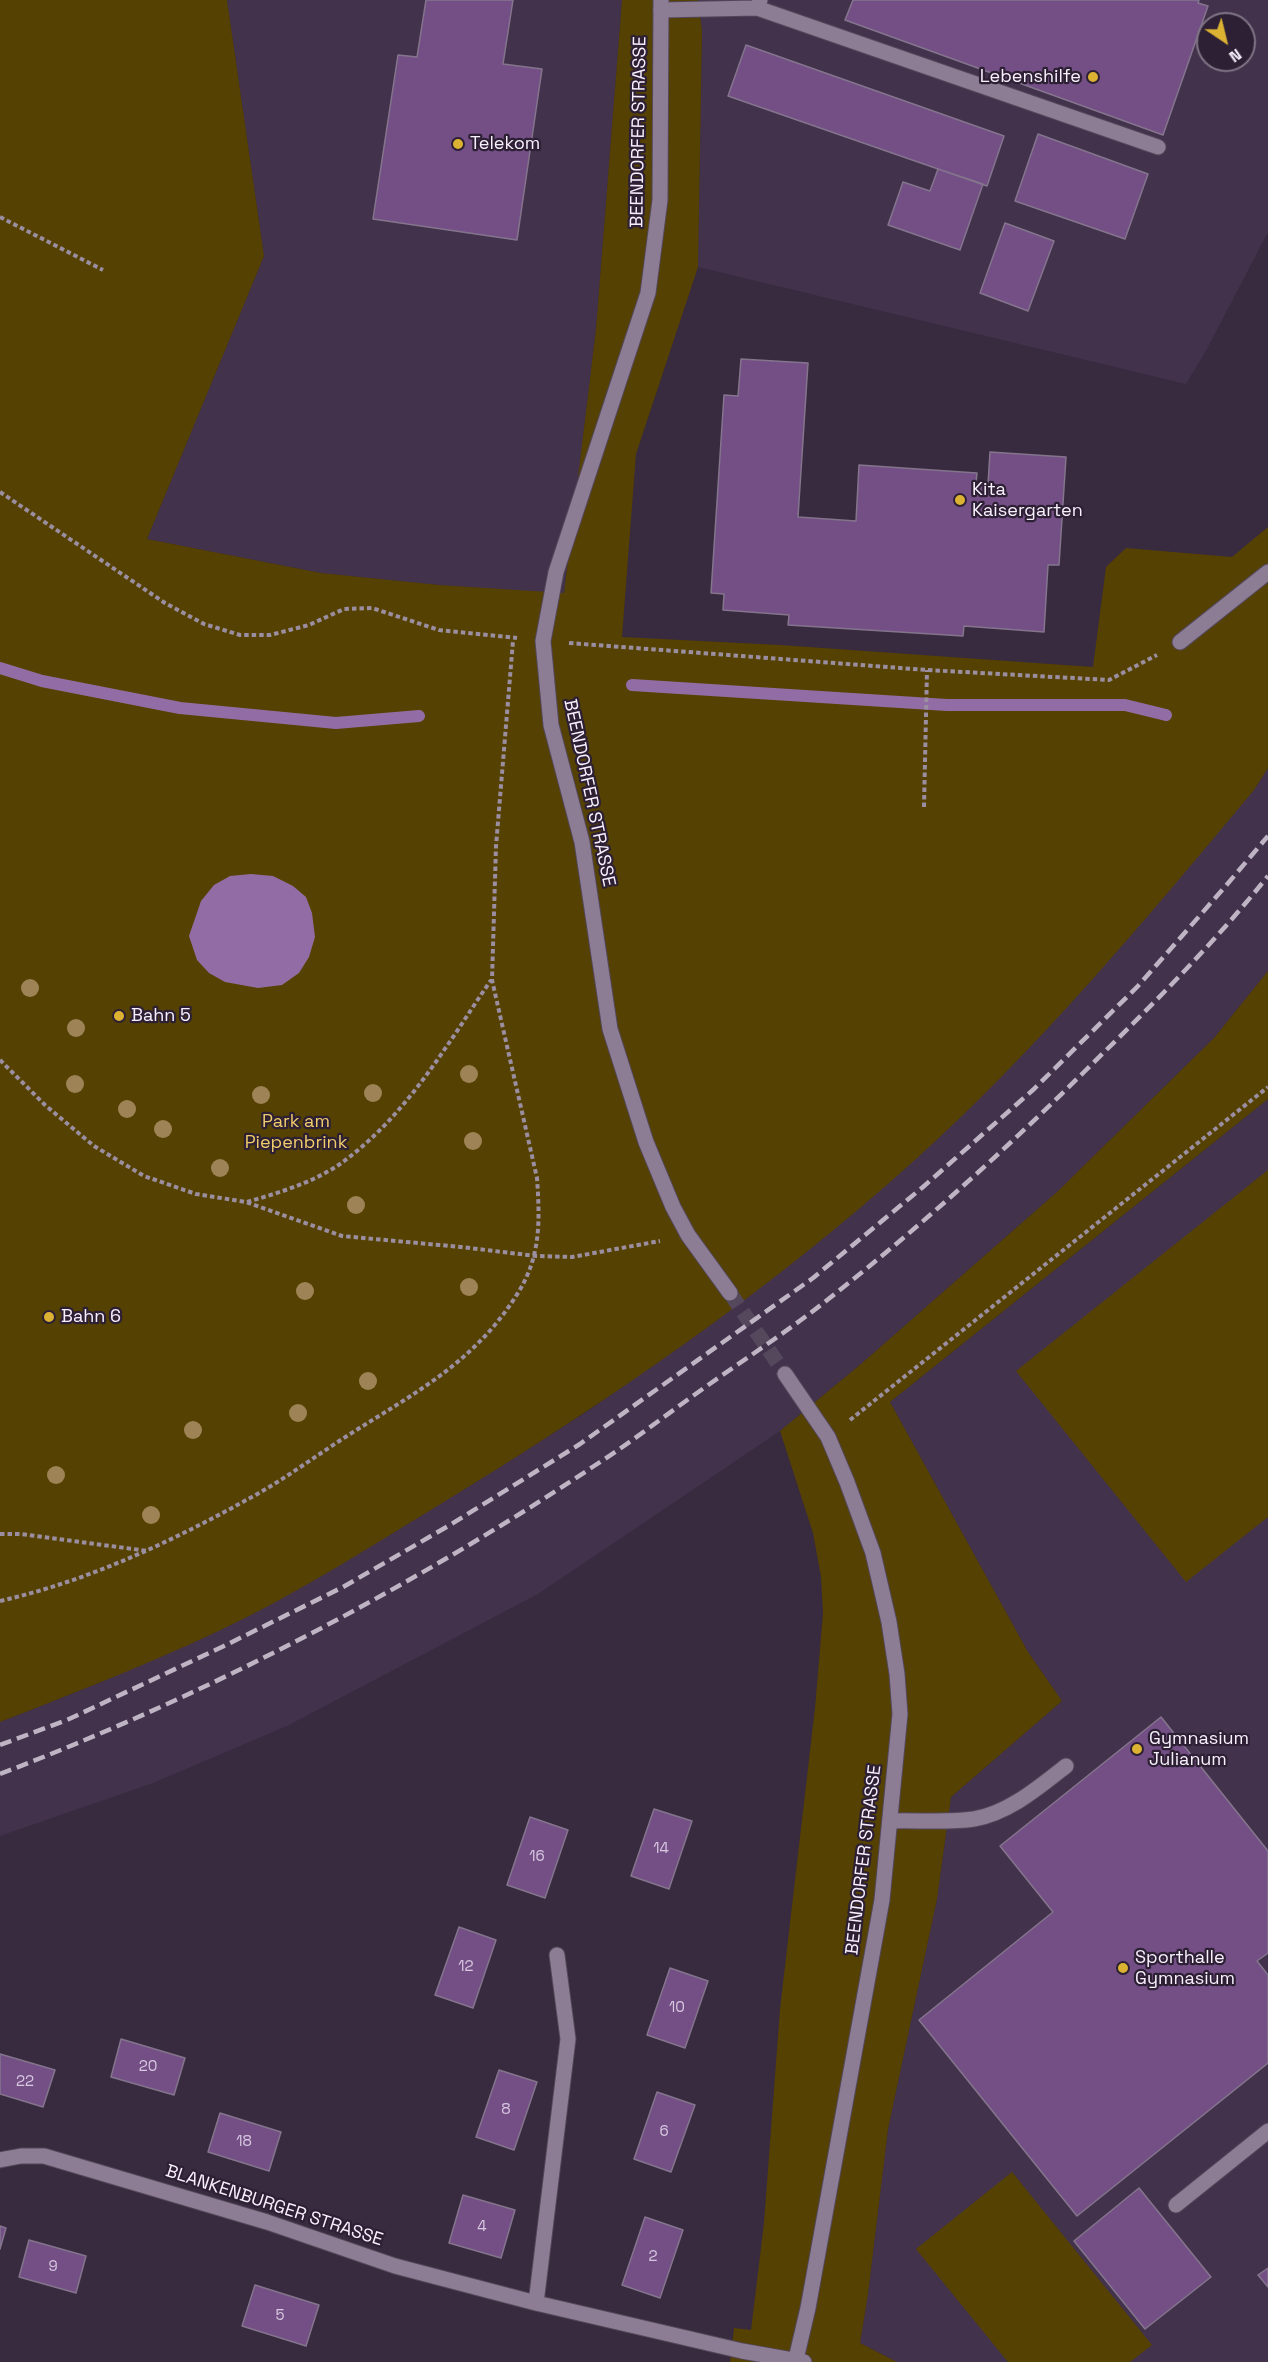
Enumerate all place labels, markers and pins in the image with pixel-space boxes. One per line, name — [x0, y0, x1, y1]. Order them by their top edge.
place label: Lebenshilfe — [980, 66, 1081, 88]
marker: Lebenshilfe — [1086, 70, 1100, 84]
place label: Telekom — [470, 133, 540, 155]
marker: Telekom — [451, 137, 465, 151]
place label: Kita Kaisergarten — [972, 479, 1083, 522]
marker: Kita Kaisergarten — [953, 493, 967, 507]
place label: Bahn 5 — [131, 1005, 191, 1027]
marker: Bahn 5 — [112, 1009, 126, 1023]
place label: Bahn 6 — [61, 1306, 121, 1328]
marker: Bahn 6 — [42, 1310, 56, 1324]
place label: Gymnasium Julianum — [1149, 1728, 1249, 1770]
marker: Gymnasium Julianum — [1130, 1742, 1144, 1756]
place label: Sporthalle Gymnasium — [1135, 1947, 1235, 1990]
marker: Sporthalle Gymnasium — [1116, 1961, 1130, 1975]

